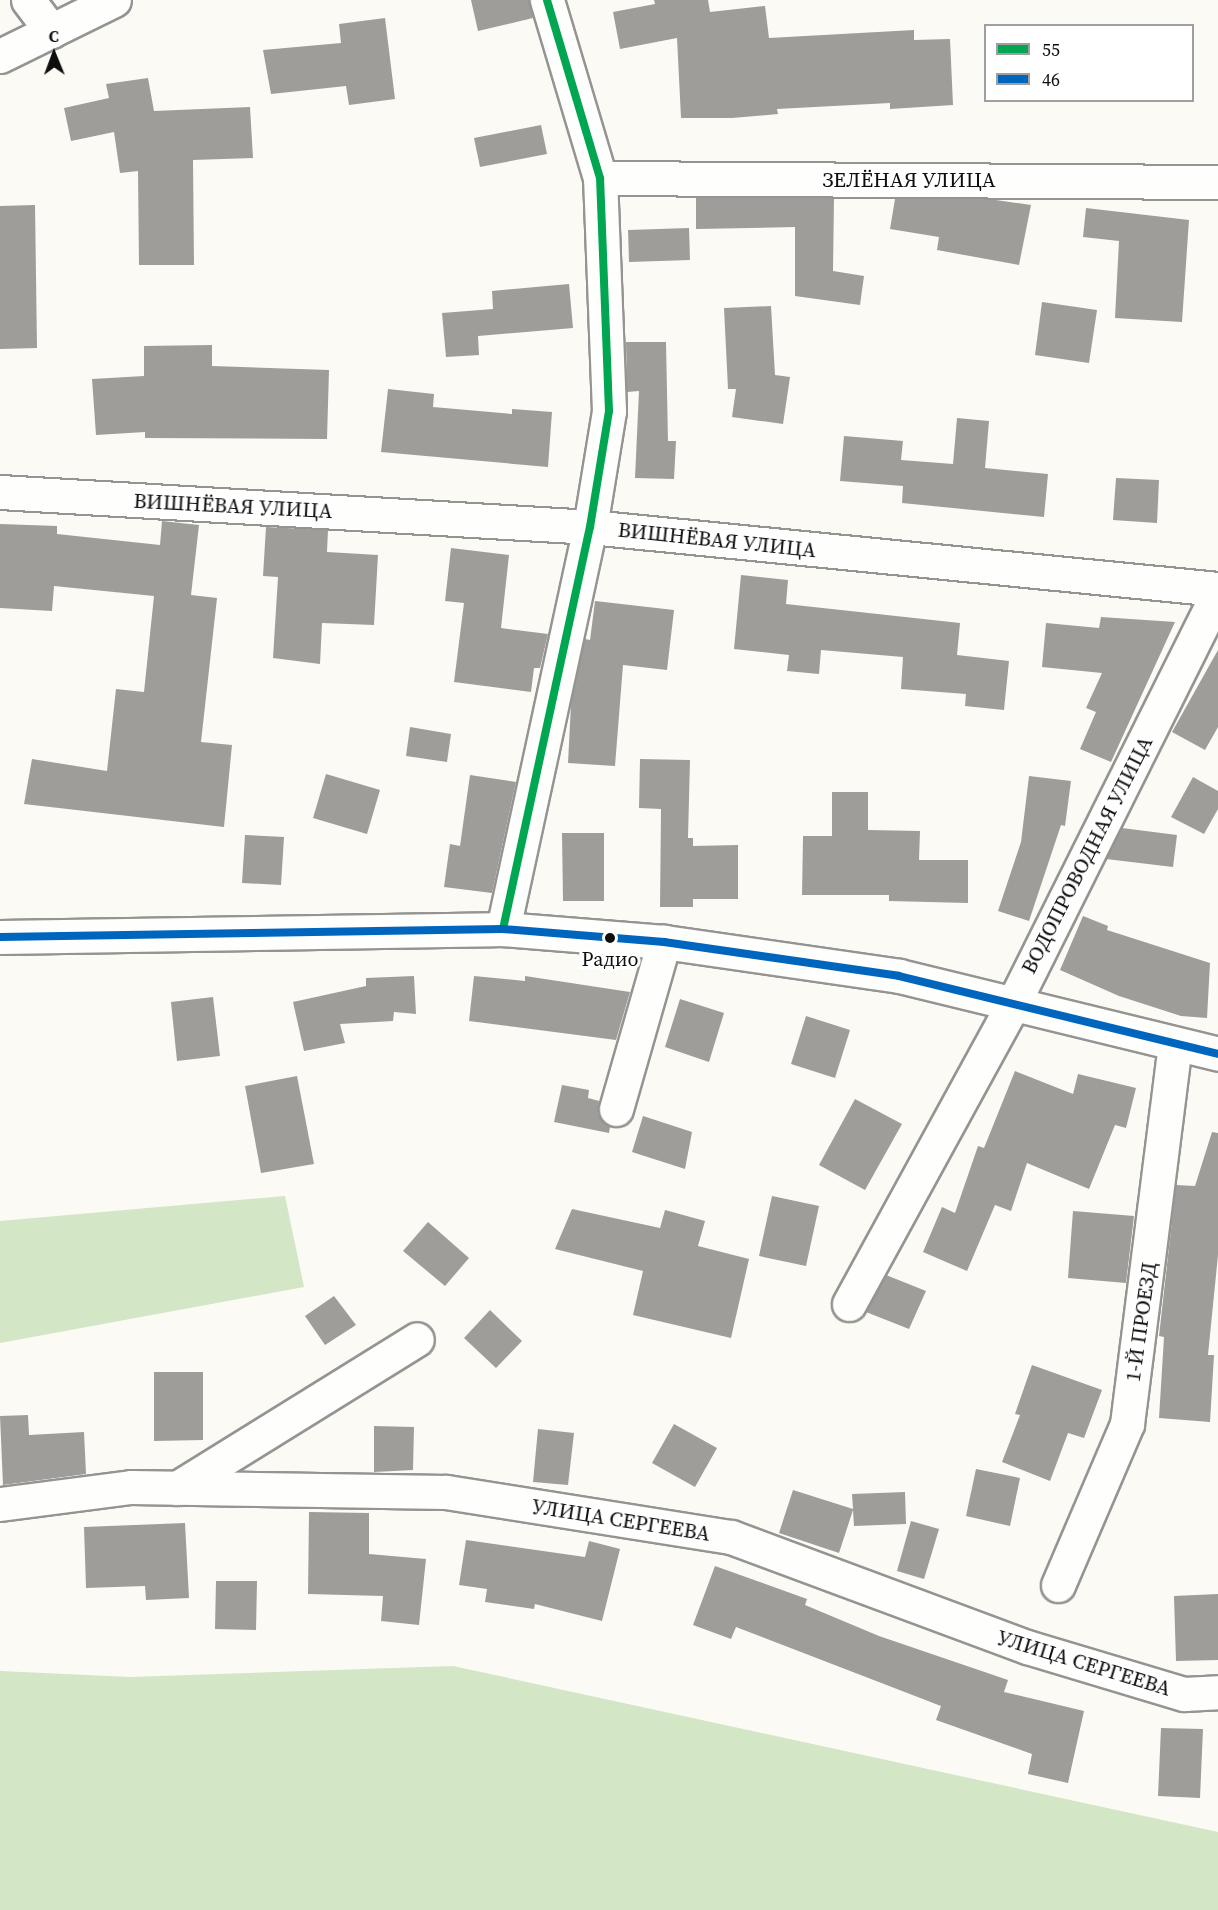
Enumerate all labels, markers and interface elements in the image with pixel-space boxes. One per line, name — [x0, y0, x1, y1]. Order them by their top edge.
north arrow — [24, 24, 84, 84]
legend — [984, 24, 1194, 102]
text: С — [49, 25, 59, 47]
text: 55 — [1042, 37, 1060, 62]
text: 46 — [1042, 67, 1060, 92]
street label: ЗЕЛЁНАЯ УЛИЦА — [822, 167, 996, 193]
street label: ВИШНЁВАЯ УЛИЦА — [133, 488, 333, 524]
street label: ВИШНЁВАЯ УЛИЦА — [617, 517, 817, 563]
street label: ВОДОПРОВОДНАЯ УЛИЦА — [1016, 732, 1158, 978]
marker: Радио — [604, 932, 616, 944]
place label: Радио — [582, 947, 638, 971]
street label: 1-Й ПРОЕЗД — [1120, 1261, 1162, 1383]
street label: УЛИЦА СЕРГЕЕВА — [530, 1493, 712, 1547]
street label: УЛИЦА СЕРГЕЕВА — [994, 1625, 1174, 1701]

